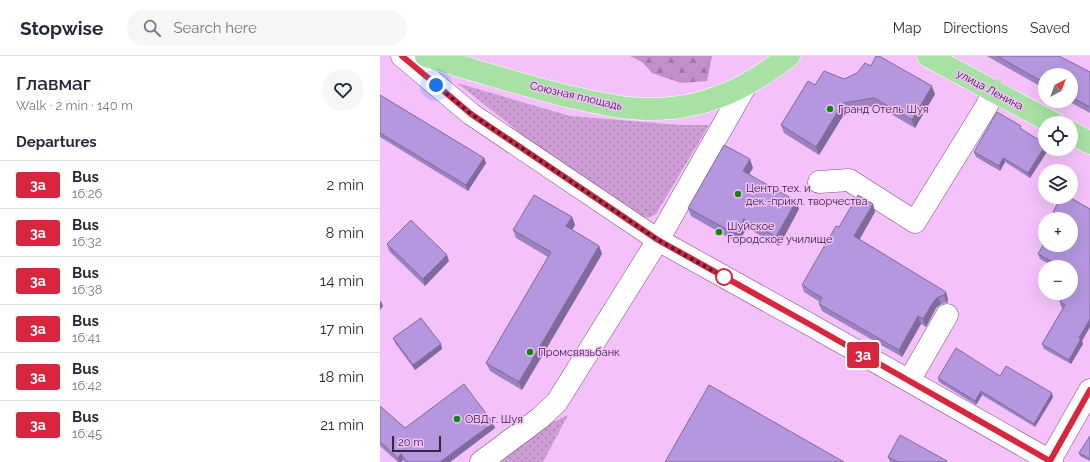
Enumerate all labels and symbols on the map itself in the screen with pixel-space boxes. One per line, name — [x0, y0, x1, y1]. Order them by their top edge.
street label: улица Ленина — [954, 67, 1026, 113]
north arrow — [1038, 68, 1078, 108]
your location — [426, 75, 446, 95]
street label: Союзная площадь — [529, 79, 624, 113]
place label: Гранд Отель Шуя — [838, 103, 929, 116]
marker: Гранд Отель Шуя — [825, 104, 835, 114]
place label: Центр тех. и дек.-прикл. творчества — [746, 182, 867, 208]
marker: Центр тех. и дек.-прикл. творчества — [733, 189, 743, 199]
place label: Шуйское Городское училище — [727, 220, 833, 246]
marker: Шуйское Городское училище — [714, 227, 724, 237]
unlabelled marker — [715, 268, 733, 286]
line badge: 3а — [845, 342, 881, 368]
place label: Промсвязьбанк — [538, 346, 620, 359]
marker: Промсвязьбанк — [525, 347, 535, 357]
place label: ОВД г. Шуя — [465, 413, 523, 426]
marker: ОВД г. Шуя — [452, 414, 462, 424]
scale bar — [392, 434, 441, 453]

